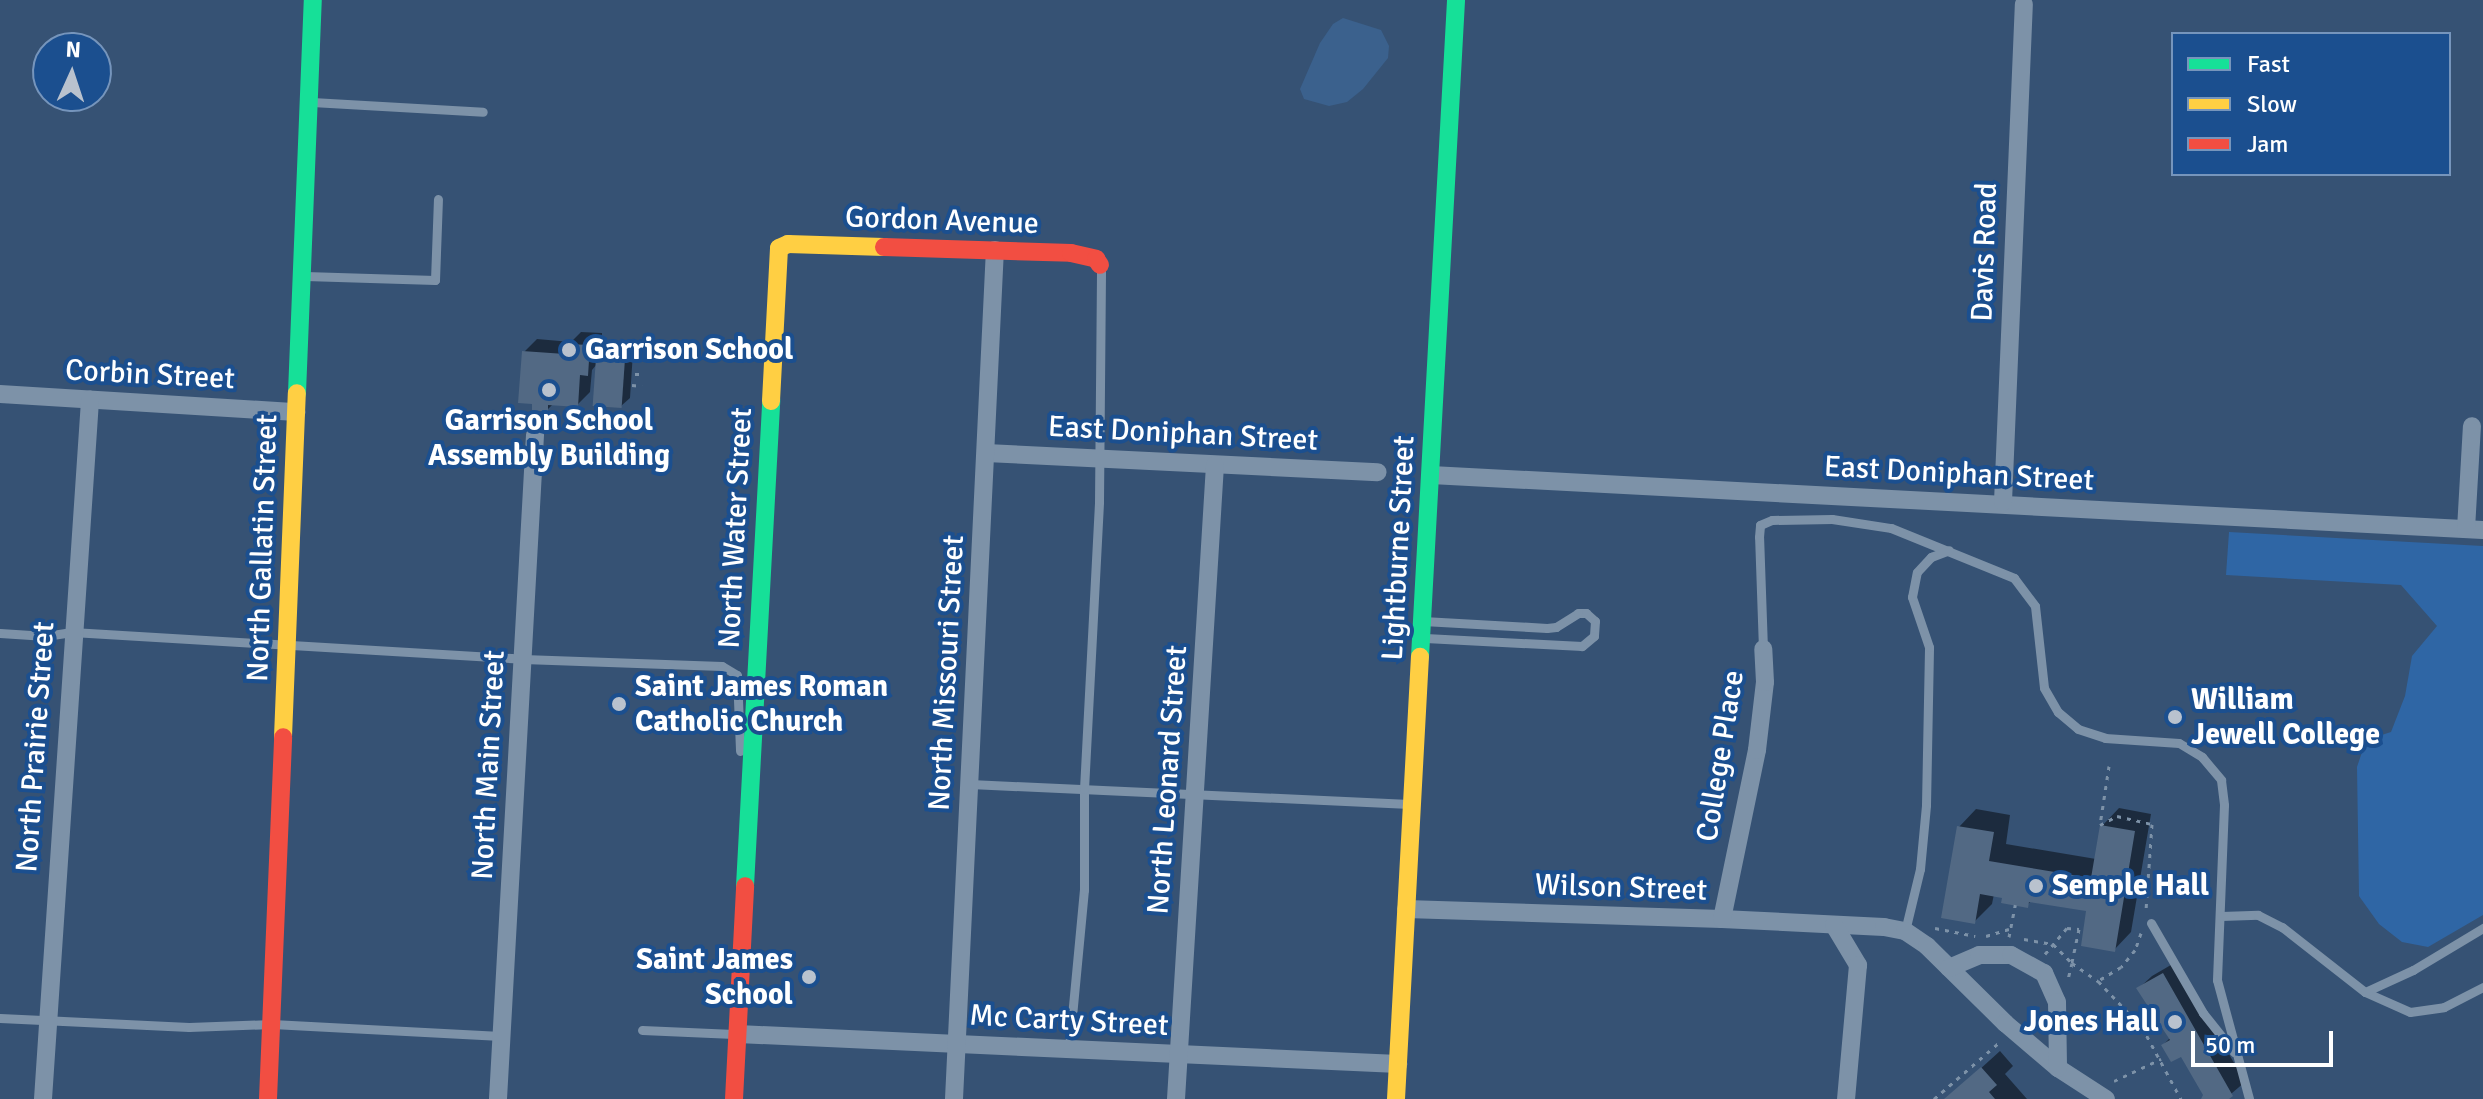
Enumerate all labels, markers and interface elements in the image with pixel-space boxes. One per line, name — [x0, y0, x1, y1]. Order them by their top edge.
north arrow — [32, 32, 112, 112]
legend — [2171, 32, 2451, 176]
text: N — [65, 36, 82, 63]
text: Fast — [2247, 49, 2290, 79]
text: Slow — [2247, 89, 2297, 119]
text: Jam — [2247, 129, 2288, 159]
street label: Davis Road — [1965, 182, 2005, 322]
street label: Gordon Avenue — [844, 200, 1040, 242]
place label: Garrison School — [585, 332, 793, 368]
marker: Garrison School — [560, 341, 578, 359]
street label: Corbin Street — [64, 353, 236, 397]
marker: Garrison School Assembly Building — [540, 381, 558, 399]
place label: Garrison School Assembly Building — [428, 403, 670, 474]
street label: North Water Street — [712, 407, 760, 649]
street label: East Doniphan Street — [1047, 409, 1319, 459]
street label: North Gallatin Street — [240, 414, 286, 682]
street label: Lightburne Street — [1375, 435, 1423, 661]
street label: East Doniphan Street — [1823, 449, 2095, 499]
street label: North Missouri Street — [922, 534, 972, 812]
street label: North Prairie Street — [9, 620, 63, 874]
street label: North Leonard Street — [1141, 644, 1195, 916]
street label: North Main Street — [465, 649, 513, 881]
street label: College Place — [1690, 668, 1752, 844]
place label: Saint James Roman Catholic Church — [635, 669, 888, 740]
place label: William Jewell College — [2191, 682, 2380, 752]
marker: Saint James Roman Catholic Church — [610, 695, 628, 713]
marker: William Jewell College — [2166, 708, 2184, 726]
street label: Wilson Street — [1534, 867, 1708, 909]
place label: Semple Hall — [2052, 868, 2209, 904]
marker: Semple Hall — [2027, 877, 2045, 895]
place label: Saint James School — [636, 942, 793, 1012]
marker: Saint James School — [800, 968, 818, 986]
street label: Mc Carty Street — [969, 998, 1169, 1044]
place label: Jones Hall — [2024, 1004, 2159, 1040]
marker: Jones Hall — [2166, 1013, 2184, 1031]
scale bar — [2195, 1015, 2337, 1065]
text: 50 m — [2205, 1030, 2255, 1060]

